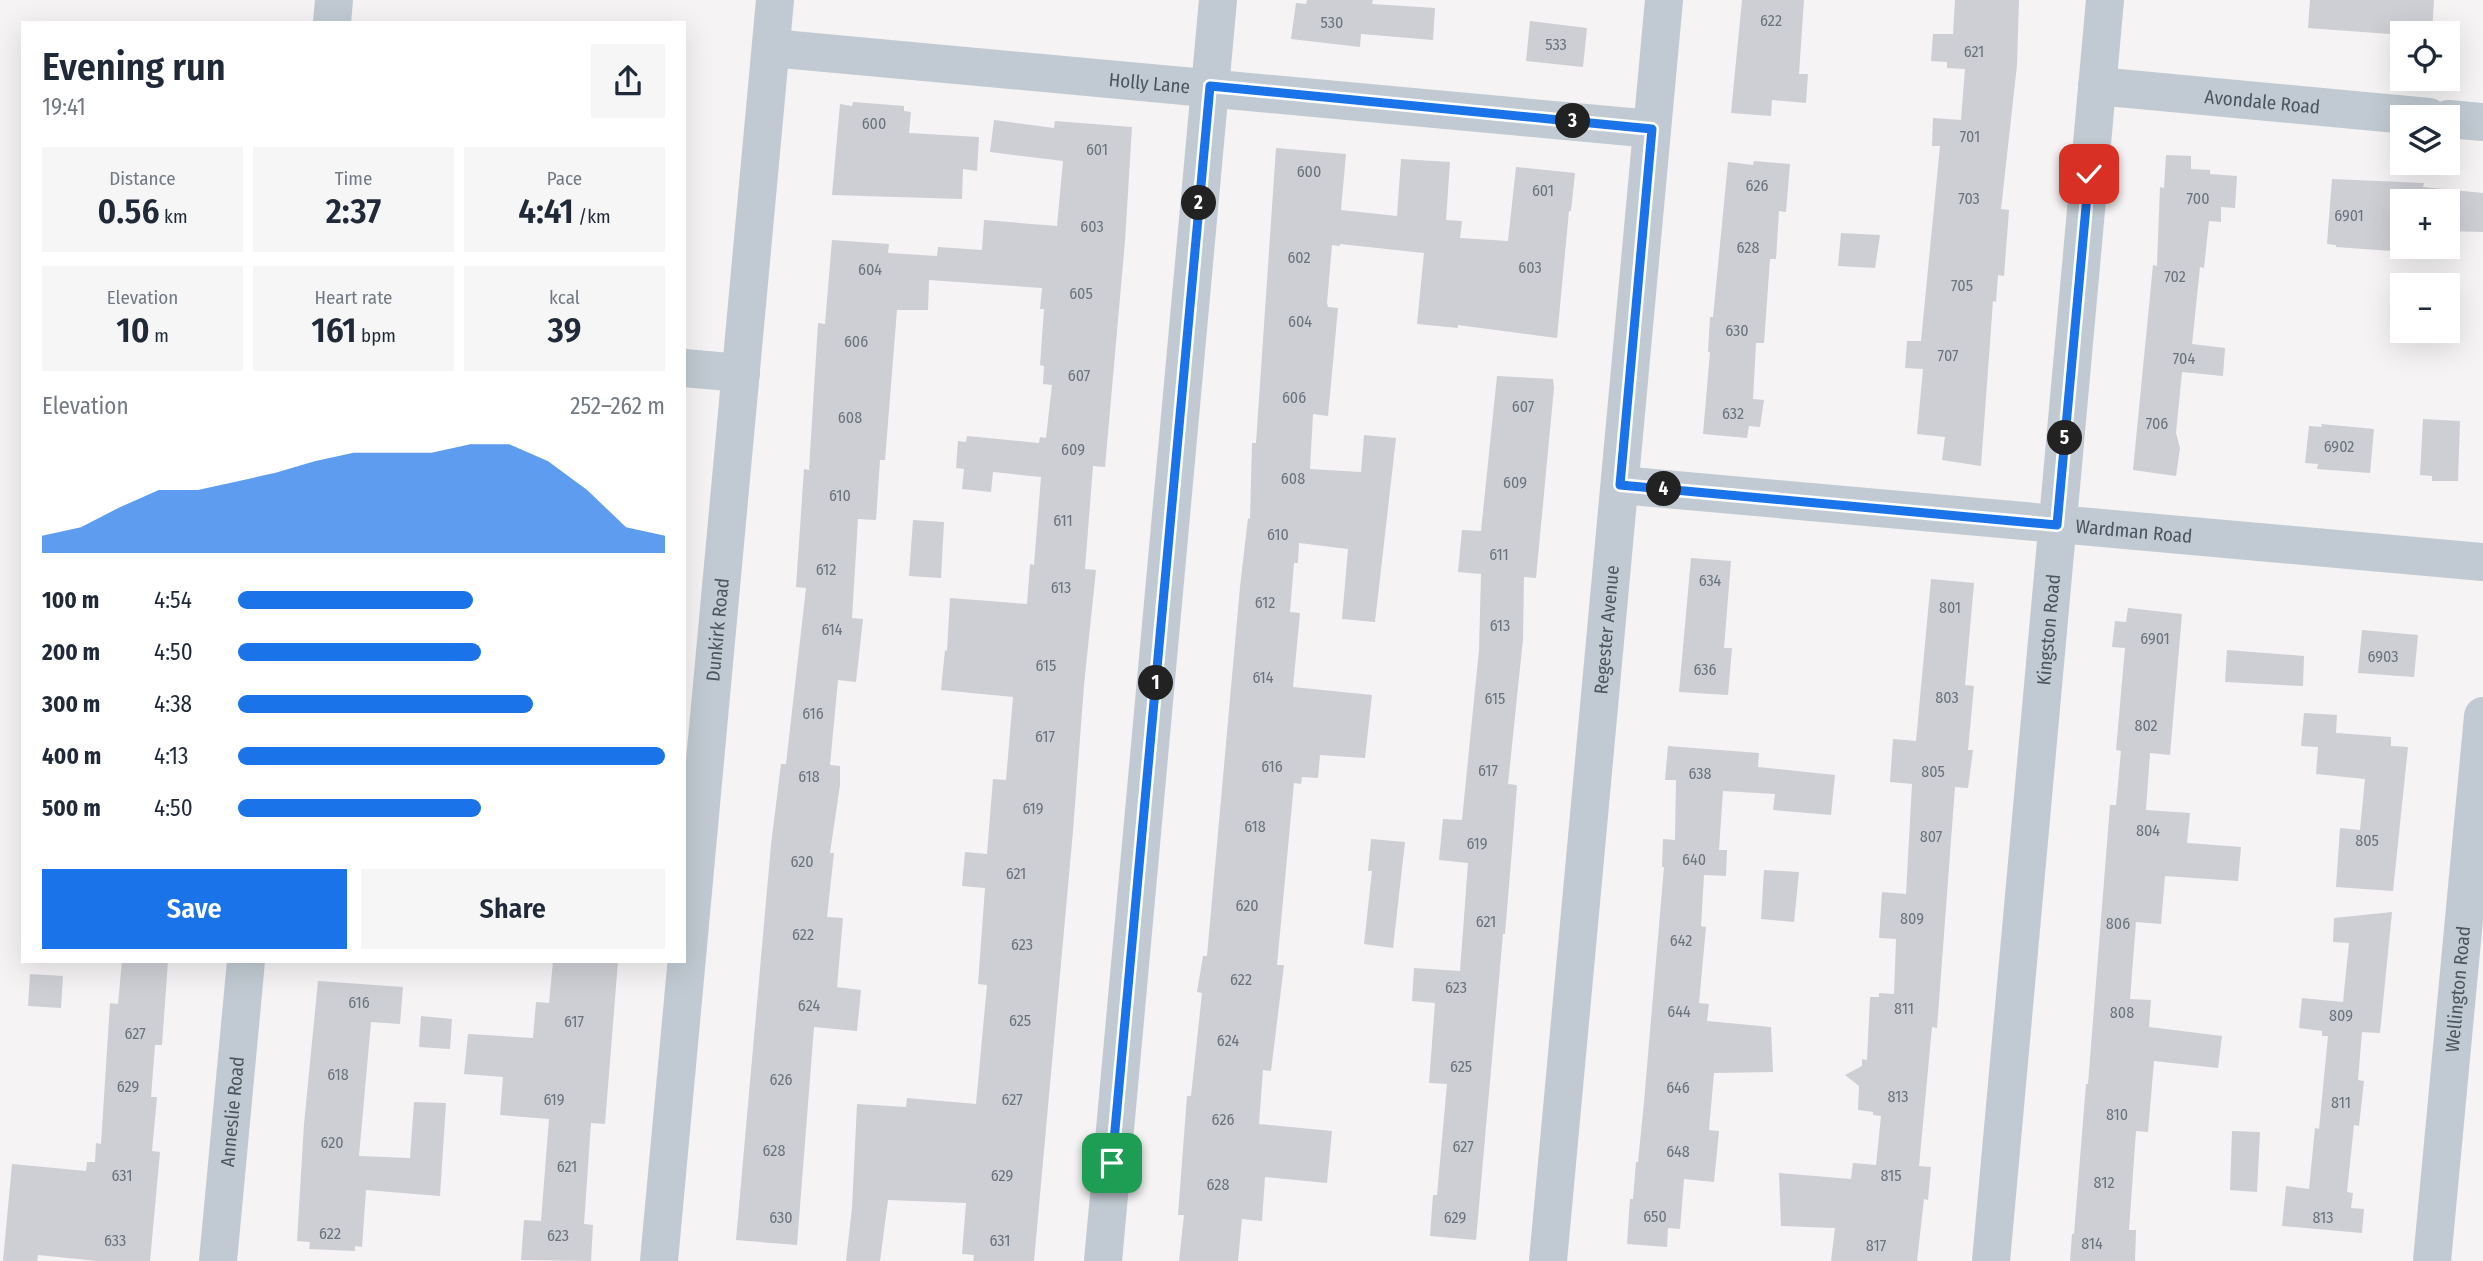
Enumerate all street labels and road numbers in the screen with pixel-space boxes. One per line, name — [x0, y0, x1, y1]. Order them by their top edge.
street label: Holly Lane — [1108, 68, 1191, 98]
street label: Avondale Road — [2204, 85, 2321, 118]
street label: Wardman Road — [2075, 514, 2193, 548]
street label: Regester Avenue — [1589, 564, 1623, 695]
street label: Kingston Road — [2032, 573, 2065, 686]
street label: Dunkirk Road — [701, 577, 733, 683]
street label: Wellington Road — [2440, 925, 2475, 1054]
street label: Anneslie Road — [215, 1055, 249, 1168]

